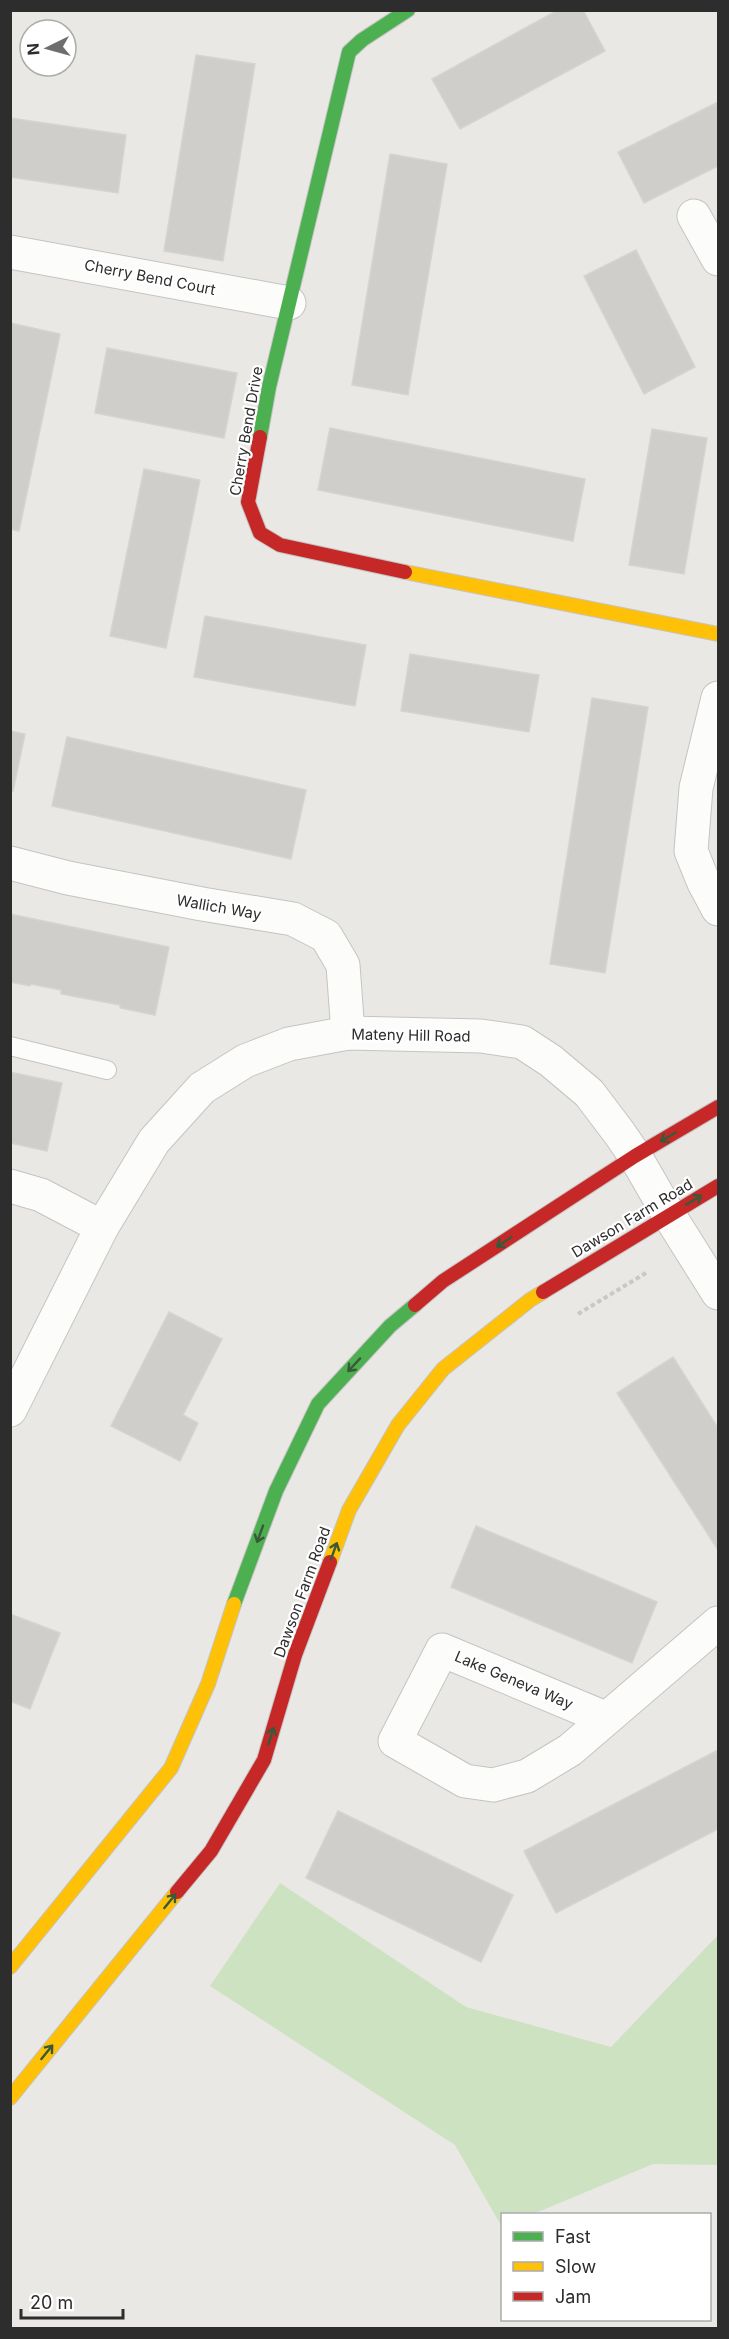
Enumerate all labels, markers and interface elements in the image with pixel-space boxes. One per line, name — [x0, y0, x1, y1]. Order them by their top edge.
north arrow — [18, 18, 78, 78]
text: N — [23, 42, 44, 56]
street label: Cherry Bend Court — [83, 255, 217, 299]
street label: Cherry Bend Drive — [225, 365, 267, 497]
street label: Wallich Way — [175, 890, 263, 924]
street label: Mateny Hill Road — [351, 1024, 471, 1046]
one-way arrow — [660, 1131, 677, 1143]
street label: Dawson Farm Road — [568, 1174, 696, 1262]
one-way arrow — [685, 1194, 702, 1206]
one-way arrow — [495, 1235, 512, 1248]
one-way arrow — [347, 1357, 361, 1372]
one-way arrow — [254, 1524, 265, 1542]
street label: Dawson Farm Road — [269, 1524, 335, 1660]
one-way arrow — [329, 1542, 340, 1561]
street label: Lake Geneva Way — [452, 1647, 577, 1714]
one-way arrow — [266, 1727, 277, 1746]
one-way arrow — [163, 1894, 177, 1909]
one-way arrow — [41, 2045, 54, 2061]
legend — [501, 2213, 711, 2321]
text: Fast — [555, 2226, 591, 2247]
text: Slow — [555, 2256, 596, 2277]
scale bar — [21, 2282, 123, 2320]
text: Jam — [555, 2286, 591, 2307]
text: 20 m — [30, 2292, 73, 2313]

